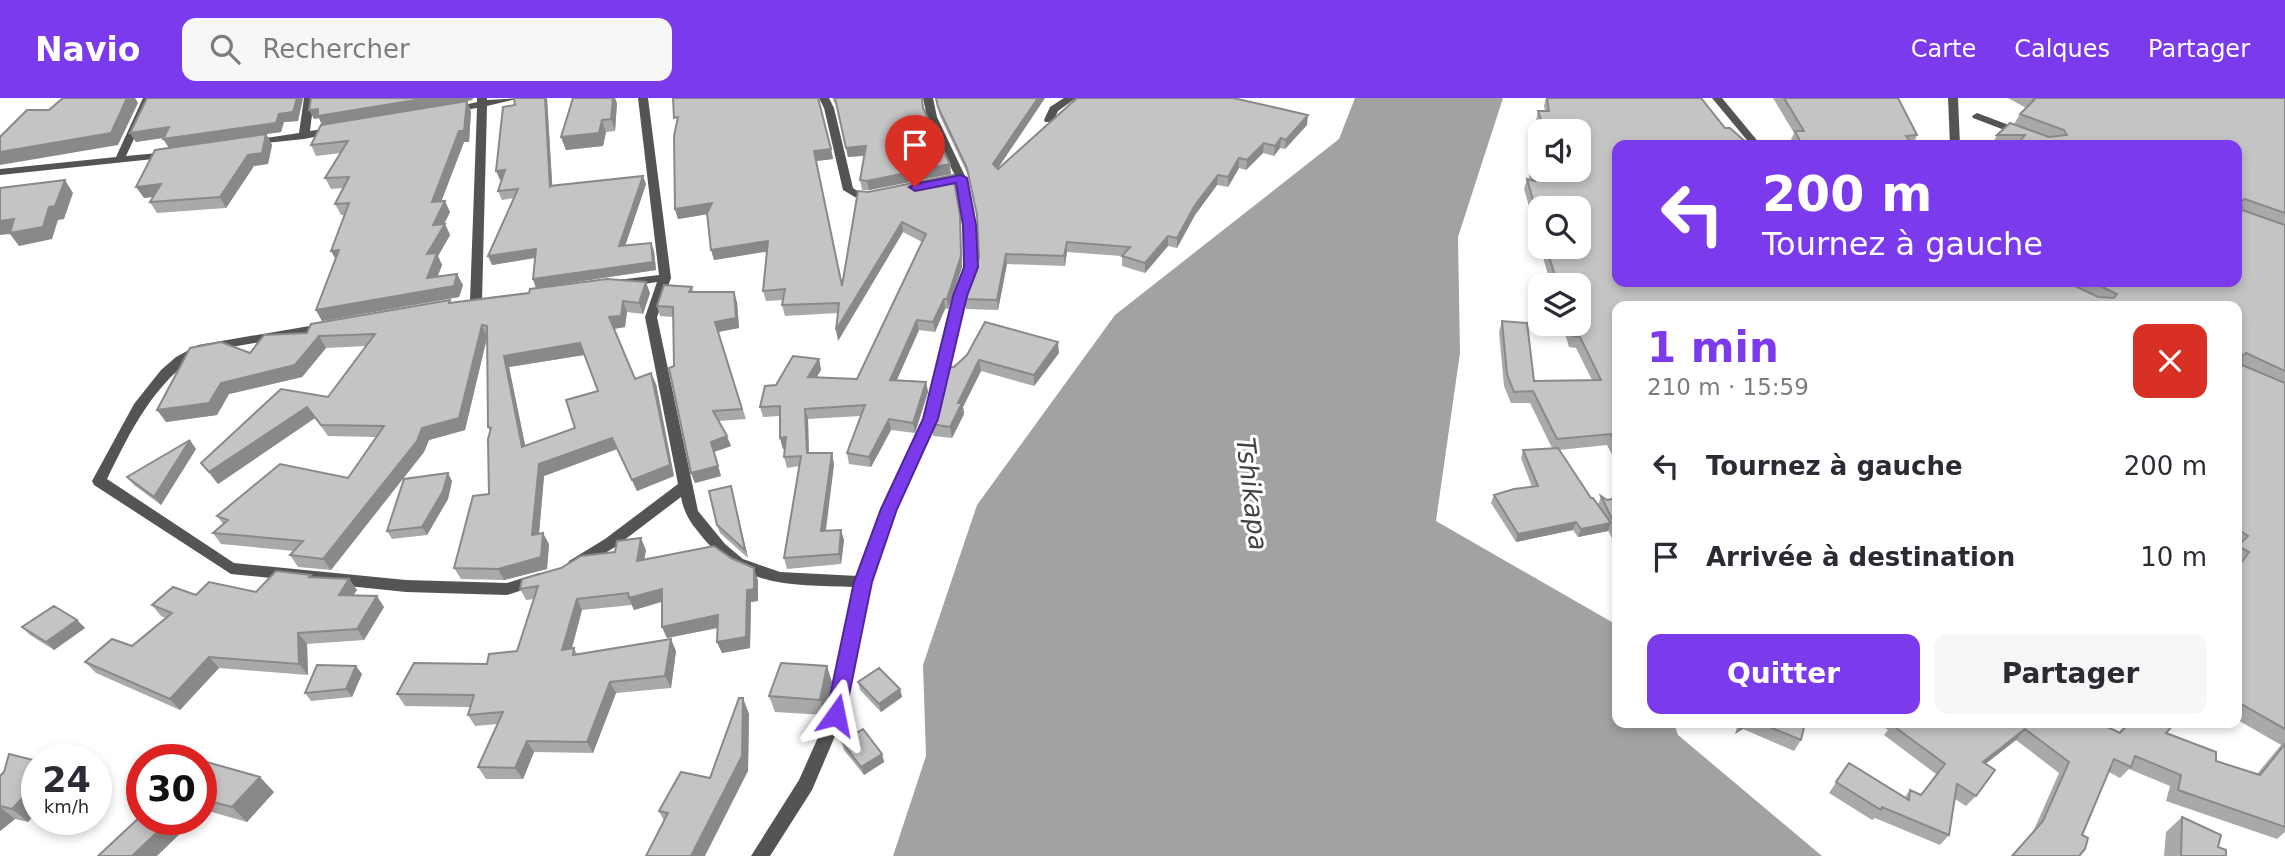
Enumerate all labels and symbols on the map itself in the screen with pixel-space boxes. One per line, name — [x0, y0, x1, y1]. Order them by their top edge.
pin — [885, 115, 945, 187]
water label: Tshikapa — [1230, 436, 1274, 552]
position arrow — [799, 678, 873, 752]
speed limit sign: 30 — [126, 744, 217, 835]

